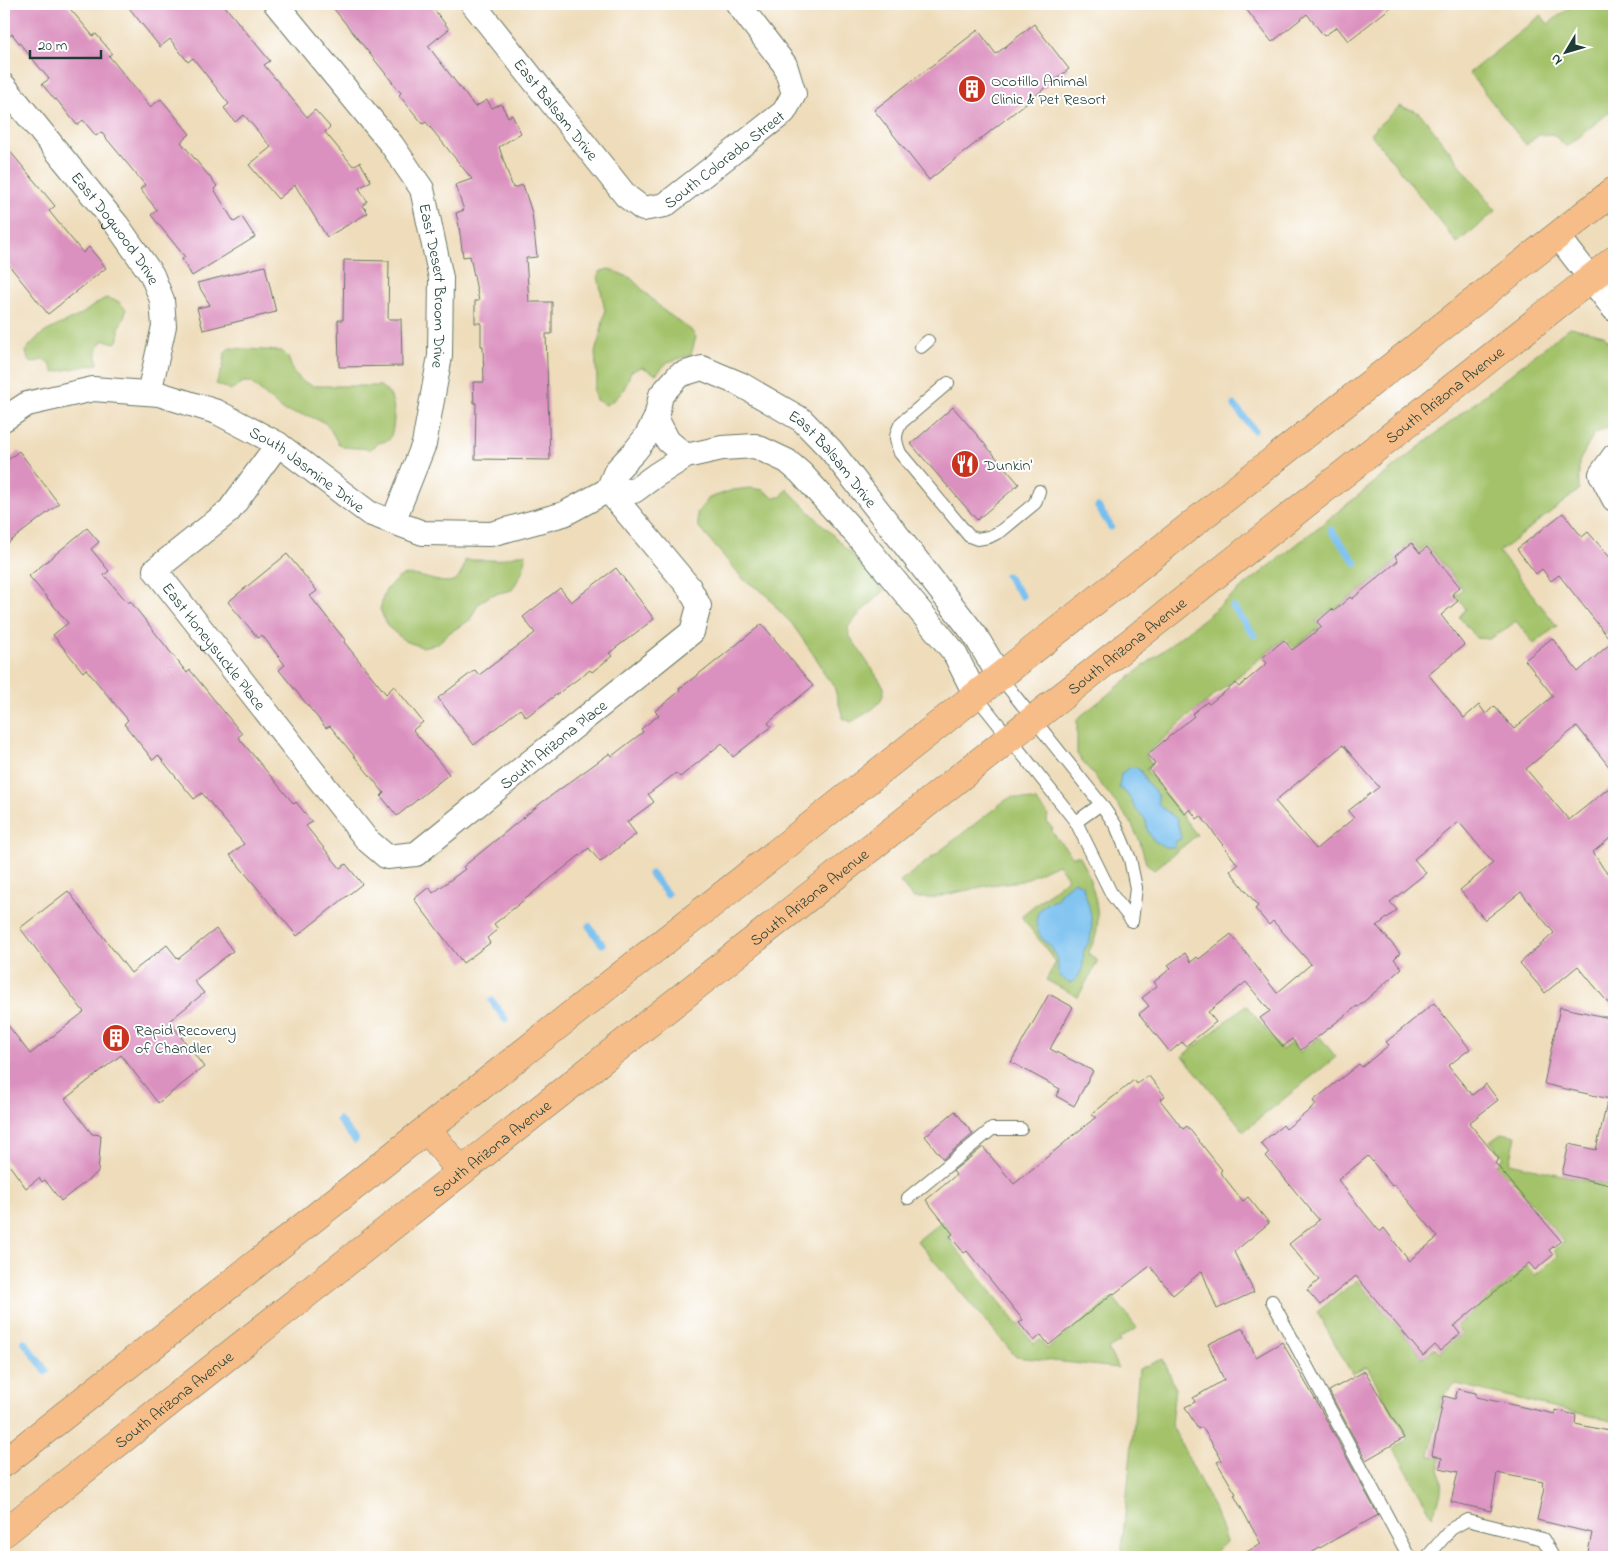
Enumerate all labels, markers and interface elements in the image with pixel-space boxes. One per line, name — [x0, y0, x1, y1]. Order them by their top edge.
scale bar — [30, 28, 101, 60]
north arrow — [1540, 28, 1590, 78]
text: 20 m — [38, 35, 68, 57]
text: N — [1546, 49, 1568, 69]
street label: East Balsam Drive — [507, 54, 604, 167]
place label: Ocotillo Animal Clinic & Pet Resort — [991, 70, 1107, 112]
building icon: Ocotillo Animal Clinic & Pet Resort — [957, 74, 987, 104]
street label: South Colorado Street — [660, 105, 791, 215]
street label: East Dogwood Drive — [64, 167, 165, 289]
street label: East Desert Broom Drive — [411, 201, 451, 371]
street label: South Arizona Avenue — [1381, 341, 1511, 450]
street label: East Balsam Drive — [784, 405, 882, 514]
street label: South Jasmine Drive — [244, 421, 370, 520]
restaurant icon: Dunkin' — [950, 449, 980, 479]
place label: Dunkin' — [983, 454, 1033, 478]
street label: East Honeysuckle Place — [155, 578, 271, 717]
street label: South Arizona Avenue — [1063, 592, 1193, 702]
street label: South Arizona Place — [495, 694, 614, 796]
street label: South Arizona Avenue — [745, 843, 875, 953]
place label: Rapid Recovery of Chandler — [135, 1019, 236, 1061]
building icon: Rapid Recovery of Chandler — [101, 1023, 131, 1053]
street label: South Arizona Avenue — [428, 1094, 558, 1204]
street label: South Arizona Avenue — [110, 1345, 240, 1455]

